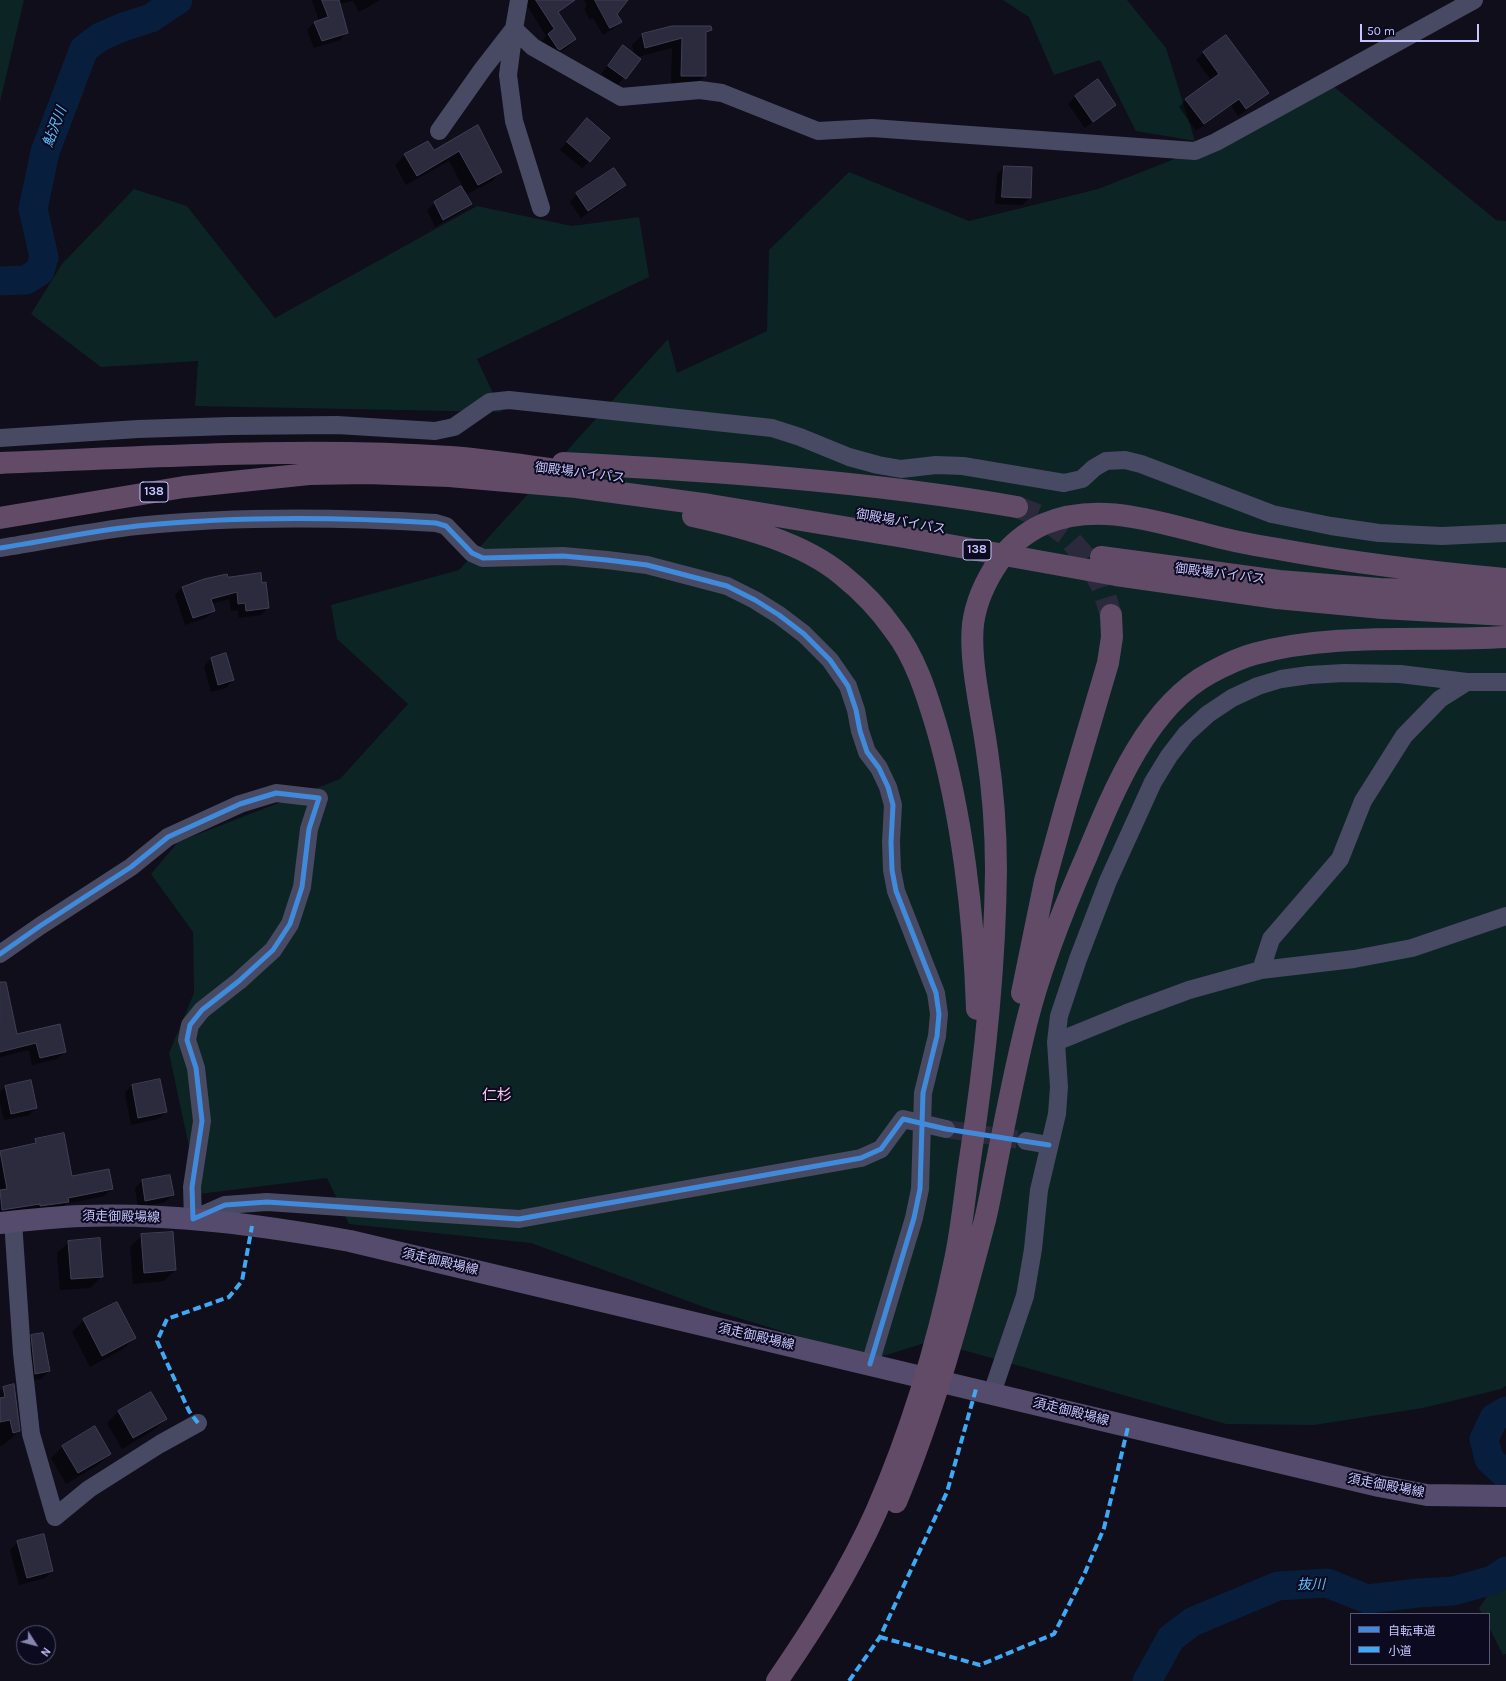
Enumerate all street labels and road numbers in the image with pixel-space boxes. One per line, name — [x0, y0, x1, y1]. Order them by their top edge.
street label: 御殿場バイパス — [534, 460, 626, 486]
road number: 138 — [140, 482, 168, 502]
street label: 御殿場バイパス — [855, 506, 947, 538]
road number: 138 — [963, 540, 991, 560]
street label: 御殿場バイパス — [1174, 561, 1266, 587]
street label: 須走御殿場線 — [82, 1209, 160, 1225]
street label: 須走御殿場線 — [400, 1246, 480, 1278]
street label: 須走御殿場線 — [716, 1321, 796, 1353]
street label: 須走御殿場線 — [1031, 1395, 1111, 1429]
street label: 須走御殿場線 — [1346, 1471, 1426, 1501]

